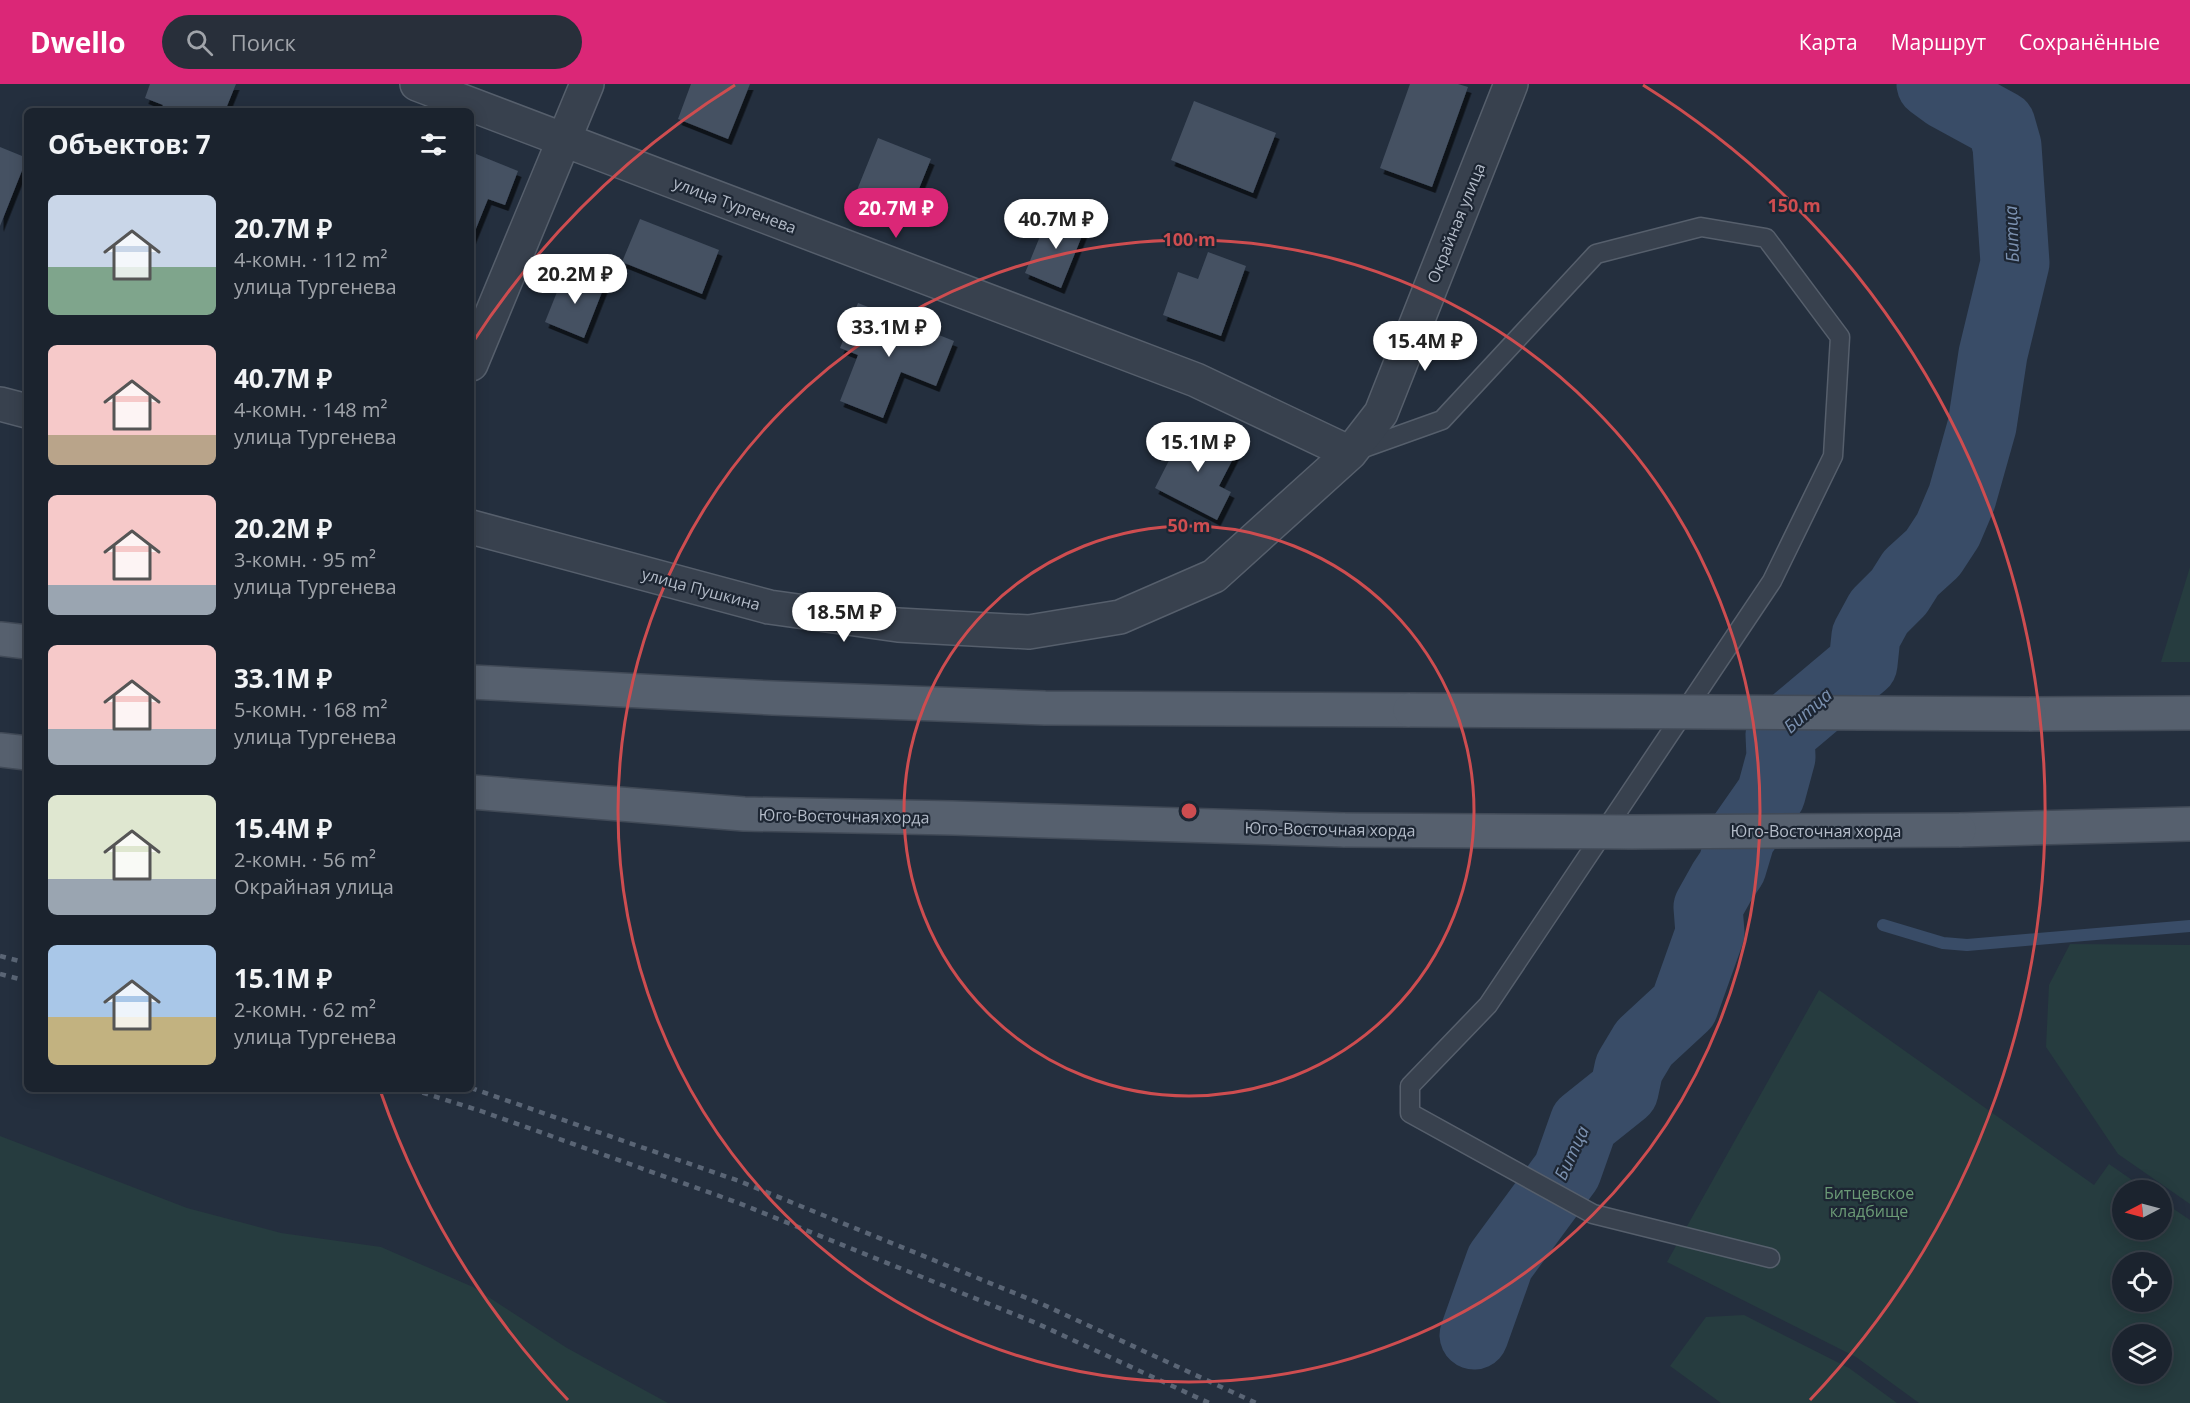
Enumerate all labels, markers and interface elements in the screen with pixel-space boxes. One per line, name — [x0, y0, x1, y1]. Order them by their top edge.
search box — [162, 15, 582, 69]
text: Dwello — [30, 23, 126, 61]
icon: search — [183, 26, 216, 59]
text: Поиск — [231, 27, 296, 57]
text: Карта — [1799, 28, 1858, 56]
text: Маршрут — [1891, 28, 1986, 56]
text: Сохранённые — [2019, 28, 2160, 56]
text: Объектов: 7 — [48, 126, 211, 162]
icon: filters — [417, 128, 450, 161]
street label: Окрайная улица — [1422, 160, 1490, 286]
street label: улица Тургенева — [670, 171, 800, 239]
pin: 20.7M ₽ — [841, 188, 951, 239]
text: 150 m — [1767, 193, 1821, 217]
text: 20.7M ₽ — [858, 194, 934, 221]
pin: 40.7M ₽ — [1001, 199, 1111, 250]
text: 40.7M ₽ — [1018, 205, 1094, 232]
water label: Битца — [1998, 205, 2024, 263]
text: 20.7M ₽ — [234, 210, 332, 246]
icon: home — [96, 219, 168, 291]
text: 100 m — [1162, 227, 1216, 251]
text: 4-комн. · 112 m² — [234, 246, 387, 273]
pin: 20.2M ₽ — [520, 254, 630, 305]
text: 20.2M ₽ — [537, 260, 613, 287]
text: улица Тургенева — [234, 273, 397, 300]
pin: 33.1M ₽ — [834, 307, 944, 358]
text: 33.1M ₽ — [851, 313, 927, 340]
pin: 15.4M ₽ — [1370, 321, 1480, 372]
text: 15.4M ₽ — [1387, 327, 1463, 354]
text: 40.7M ₽ — [234, 360, 332, 396]
icon: home — [96, 369, 168, 441]
text: 4-комн. · 148 m² — [234, 396, 387, 423]
pin: 15.1M ₽ — [1143, 422, 1253, 473]
text: улица Тургенева — [234, 423, 397, 450]
text: 15.1M ₽ — [1160, 428, 1236, 455]
text: 20.2M ₽ — [234, 510, 332, 546]
text: 50 m — [1168, 513, 1210, 537]
icon: home — [96, 519, 168, 591]
text: 3-комн. · 95 m² — [234, 546, 376, 573]
street label: улица Пушкина — [639, 563, 763, 615]
text: улица Тургенева — [234, 573, 397, 600]
pin: 18.5M ₽ — [789, 592, 899, 643]
text: 18.5M ₽ — [806, 598, 882, 625]
text: 33.1M ₽ — [234, 660, 332, 696]
icon: home — [96, 669, 168, 741]
water label: Битца — [1778, 682, 1837, 738]
text: 5-комн. · 168 m² — [234, 696, 387, 723]
text: улица Тургенева — [234, 723, 397, 750]
centre of rings — [1179, 801, 1199, 821]
street label: Юго-Восточная хорда — [758, 804, 930, 828]
text: 15.4M ₽ — [234, 810, 332, 846]
street label: Юго-Восточная хорда — [1244, 817, 1416, 841]
icon: home — [96, 819, 168, 891]
street label: Юго-Восточная хорда — [1731, 820, 1901, 842]
text: 2-комн. · 56 m² — [234, 846, 376, 873]
text: Окрайная улица — [234, 873, 394, 900]
text: 15.1M ₽ — [234, 960, 332, 996]
icon: home — [96, 969, 168, 1041]
text: 2-комн. · 62 m² — [234, 996, 376, 1023]
text: улица Тургенева — [234, 1023, 397, 1050]
water label: Битца — [1548, 1122, 1594, 1184]
north arrow — [2112, 1180, 2172, 1240]
map controls — [2112, 1180, 2172, 1384]
park label: Битцевское кладбище — [1824, 1182, 1914, 1222]
button: locate — [2112, 1252, 2172, 1312]
button: layers — [2112, 1324, 2172, 1384]

